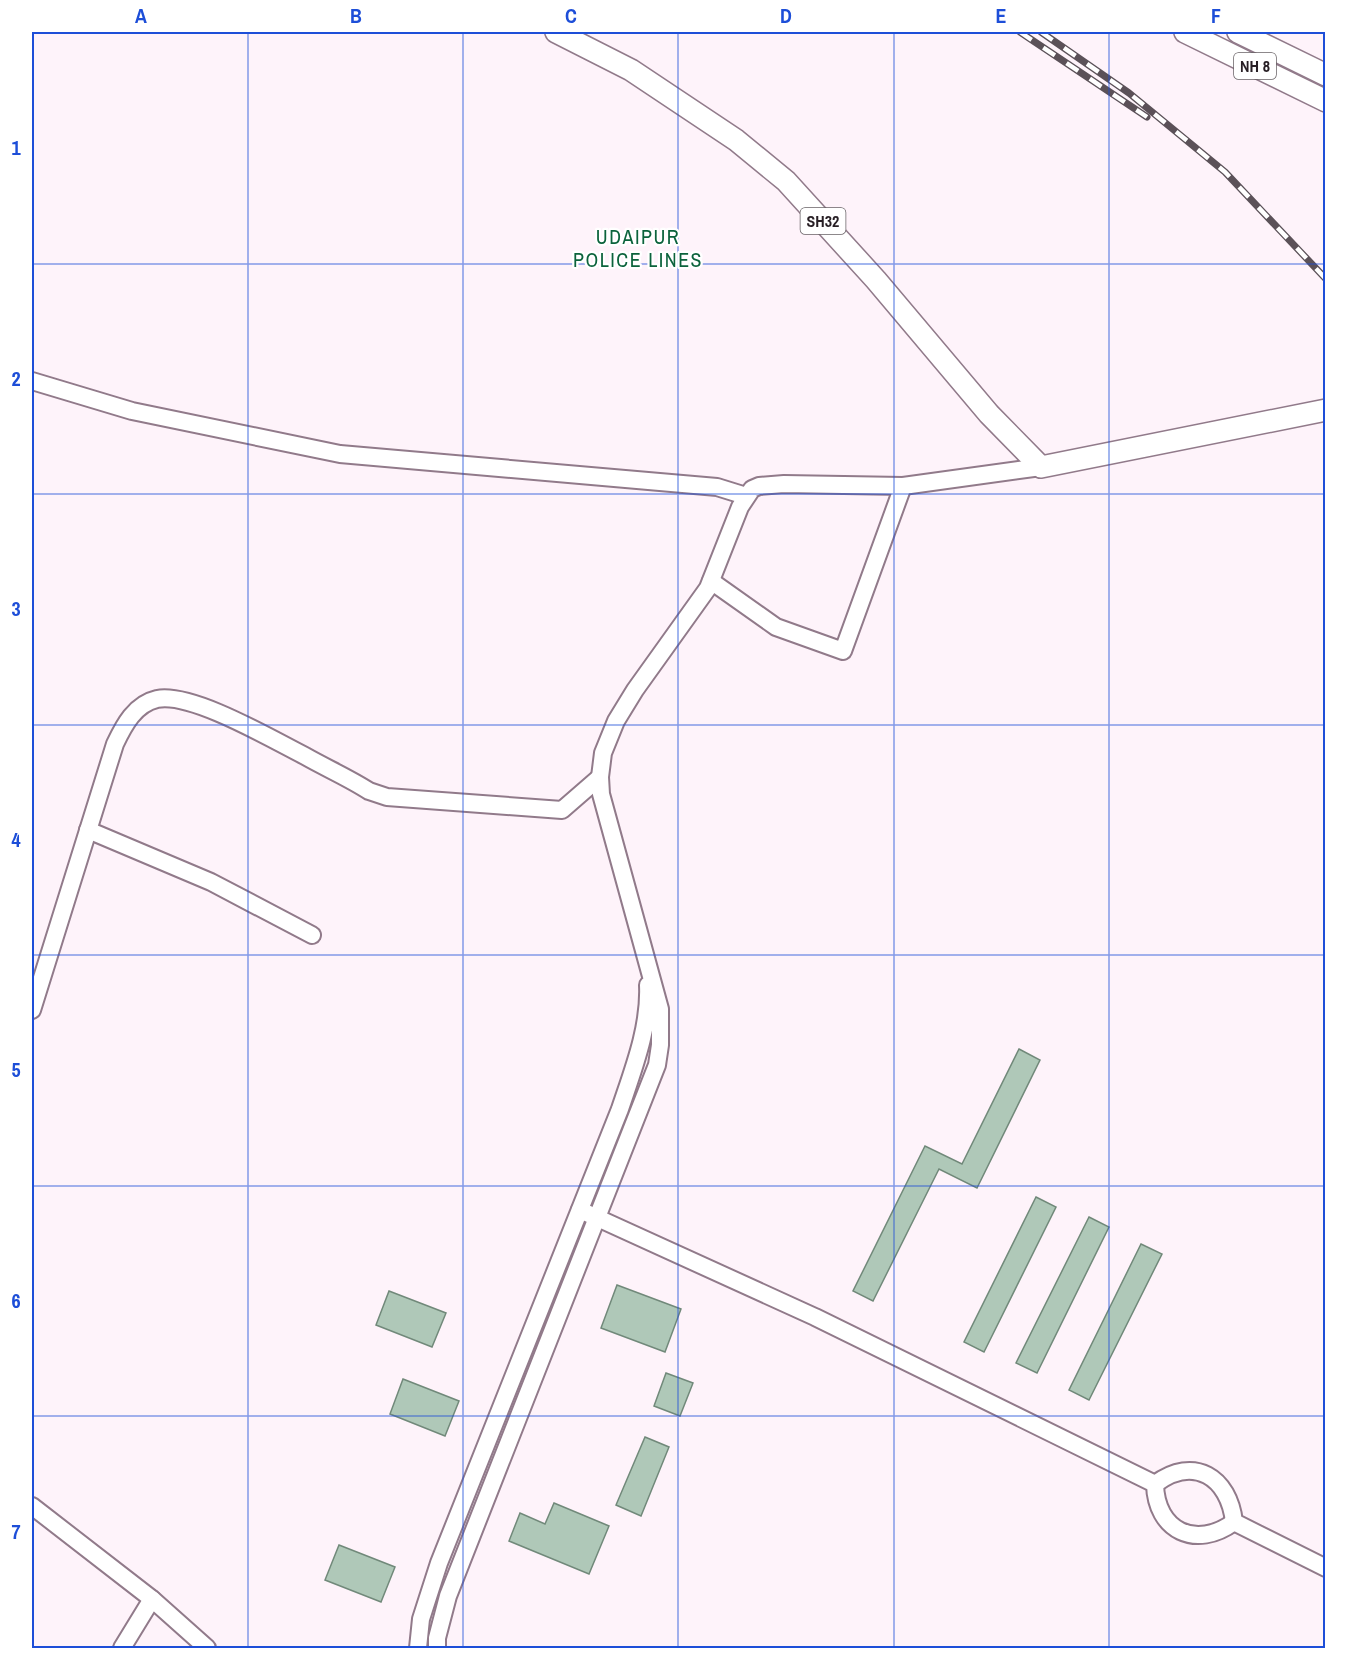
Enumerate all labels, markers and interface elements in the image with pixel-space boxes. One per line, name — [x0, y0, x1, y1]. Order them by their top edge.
text: A — [135, 2, 147, 29]
text: B — [350, 2, 362, 29]
text: C — [565, 2, 577, 29]
text: D — [780, 2, 792, 29]
text: E — [996, 2, 1007, 29]
text: F — [1211, 2, 1221, 29]
road number: NH 8 — [1234, 53, 1276, 79]
text: 1 — [11, 134, 21, 161]
road number: SH32 — [800, 208, 846, 234]
district label: UDAIPUR POLICE LINES — [573, 223, 703, 273]
text: 2 — [11, 365, 21, 392]
text: 3 — [11, 595, 21, 622]
text: 4 — [11, 826, 21, 853]
text: 5 — [11, 1056, 21, 1083]
text: 6 — [11, 1287, 21, 1314]
text: 7 — [11, 1518, 21, 1545]

